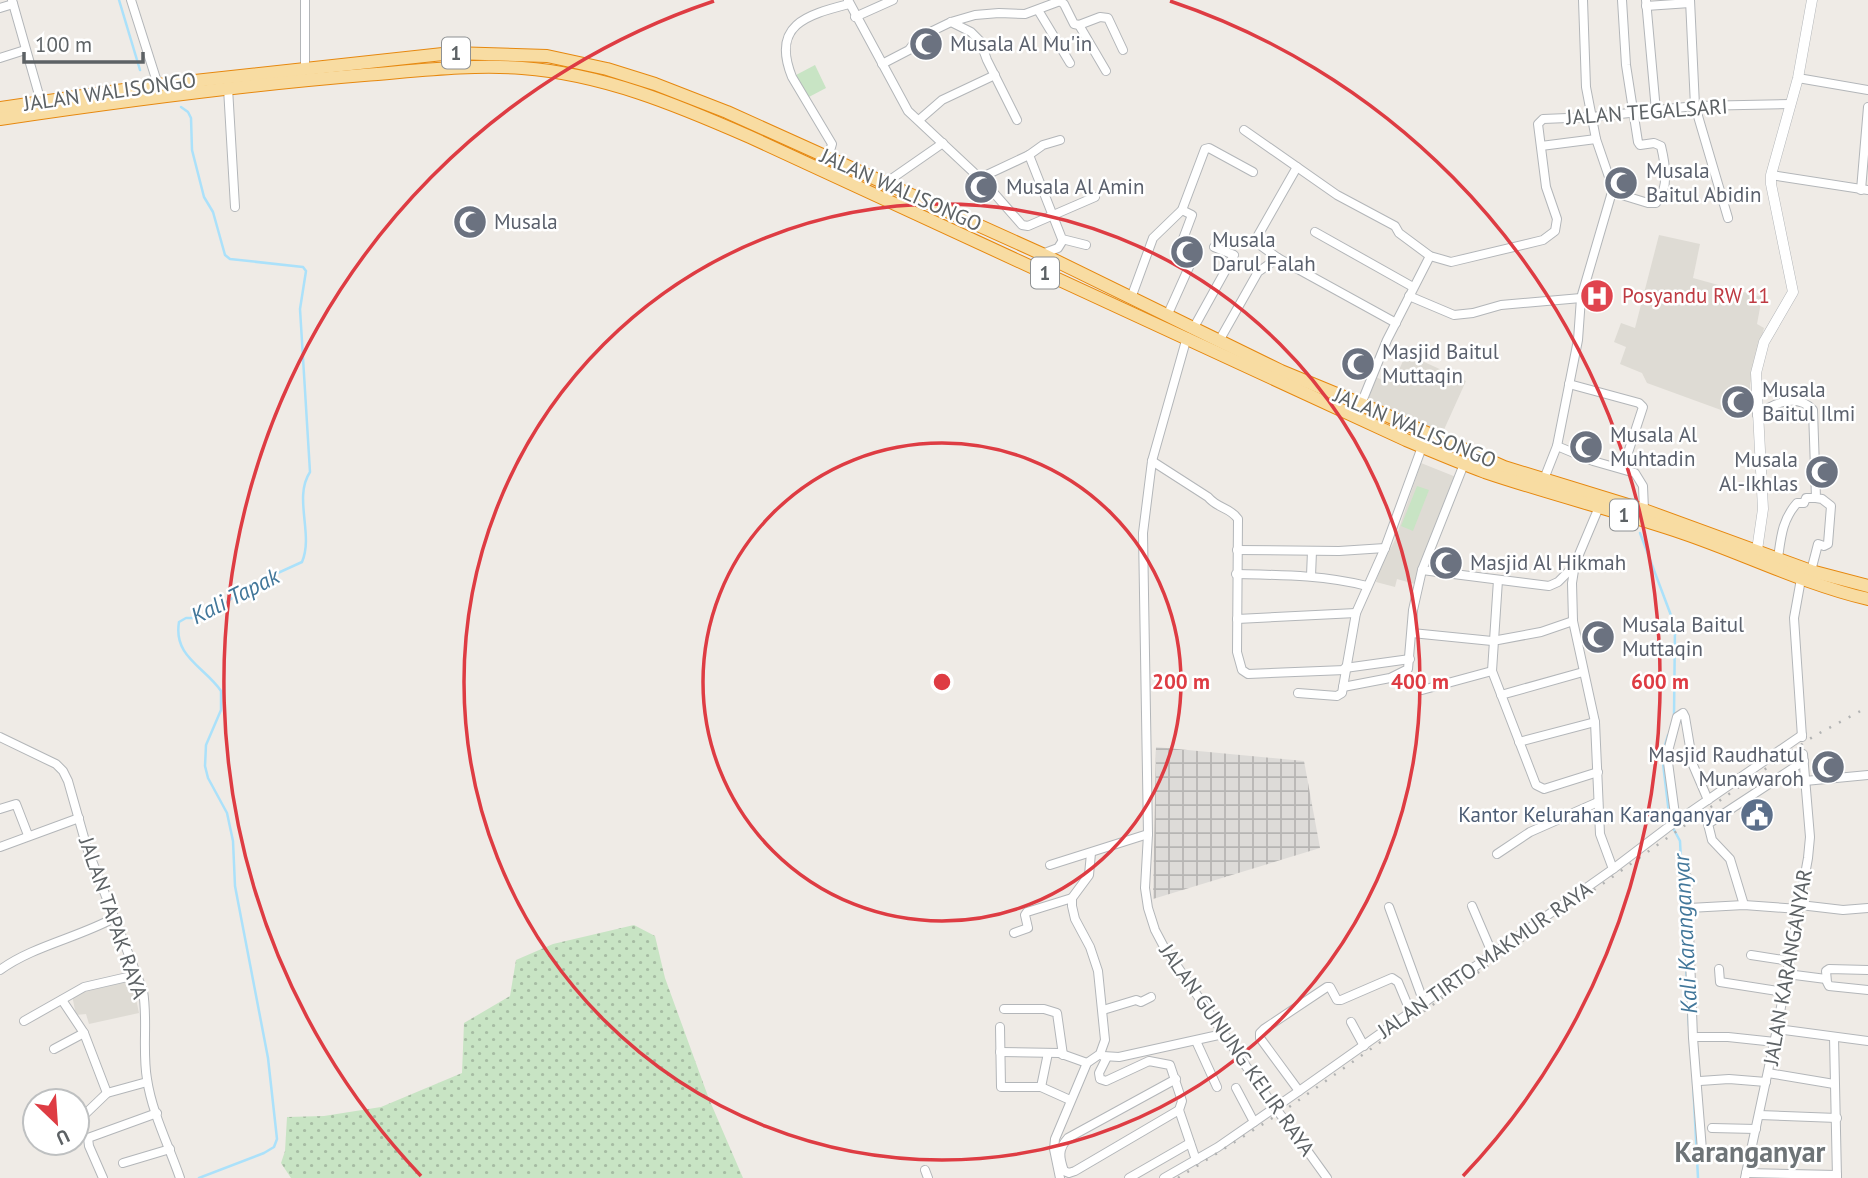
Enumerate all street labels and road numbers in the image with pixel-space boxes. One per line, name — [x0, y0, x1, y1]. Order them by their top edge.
road number: 1 — [442, 38, 470, 68]
street label: JALAN WALISONGO — [21, 66, 198, 117]
street label: JALAN TEGALSARI — [1564, 92, 1729, 131]
street label: JALAN WALISONGO — [815, 141, 986, 237]
road number: 1 — [1031, 258, 1059, 288]
street label: JALAN WALISONGO — [1329, 381, 1501, 474]
road number: 1 — [1610, 500, 1638, 530]
street label: JALAN TAPAK RAYA — [73, 833, 154, 1003]
street label: JALAN KARANGANYAR — [1757, 867, 1818, 1068]
street label: JALAN TIRTO MAKMUR RAYA — [1371, 875, 1598, 1045]
street label: JALAN GUNUNG KELIR RAYA — [1153, 938, 1321, 1162]

